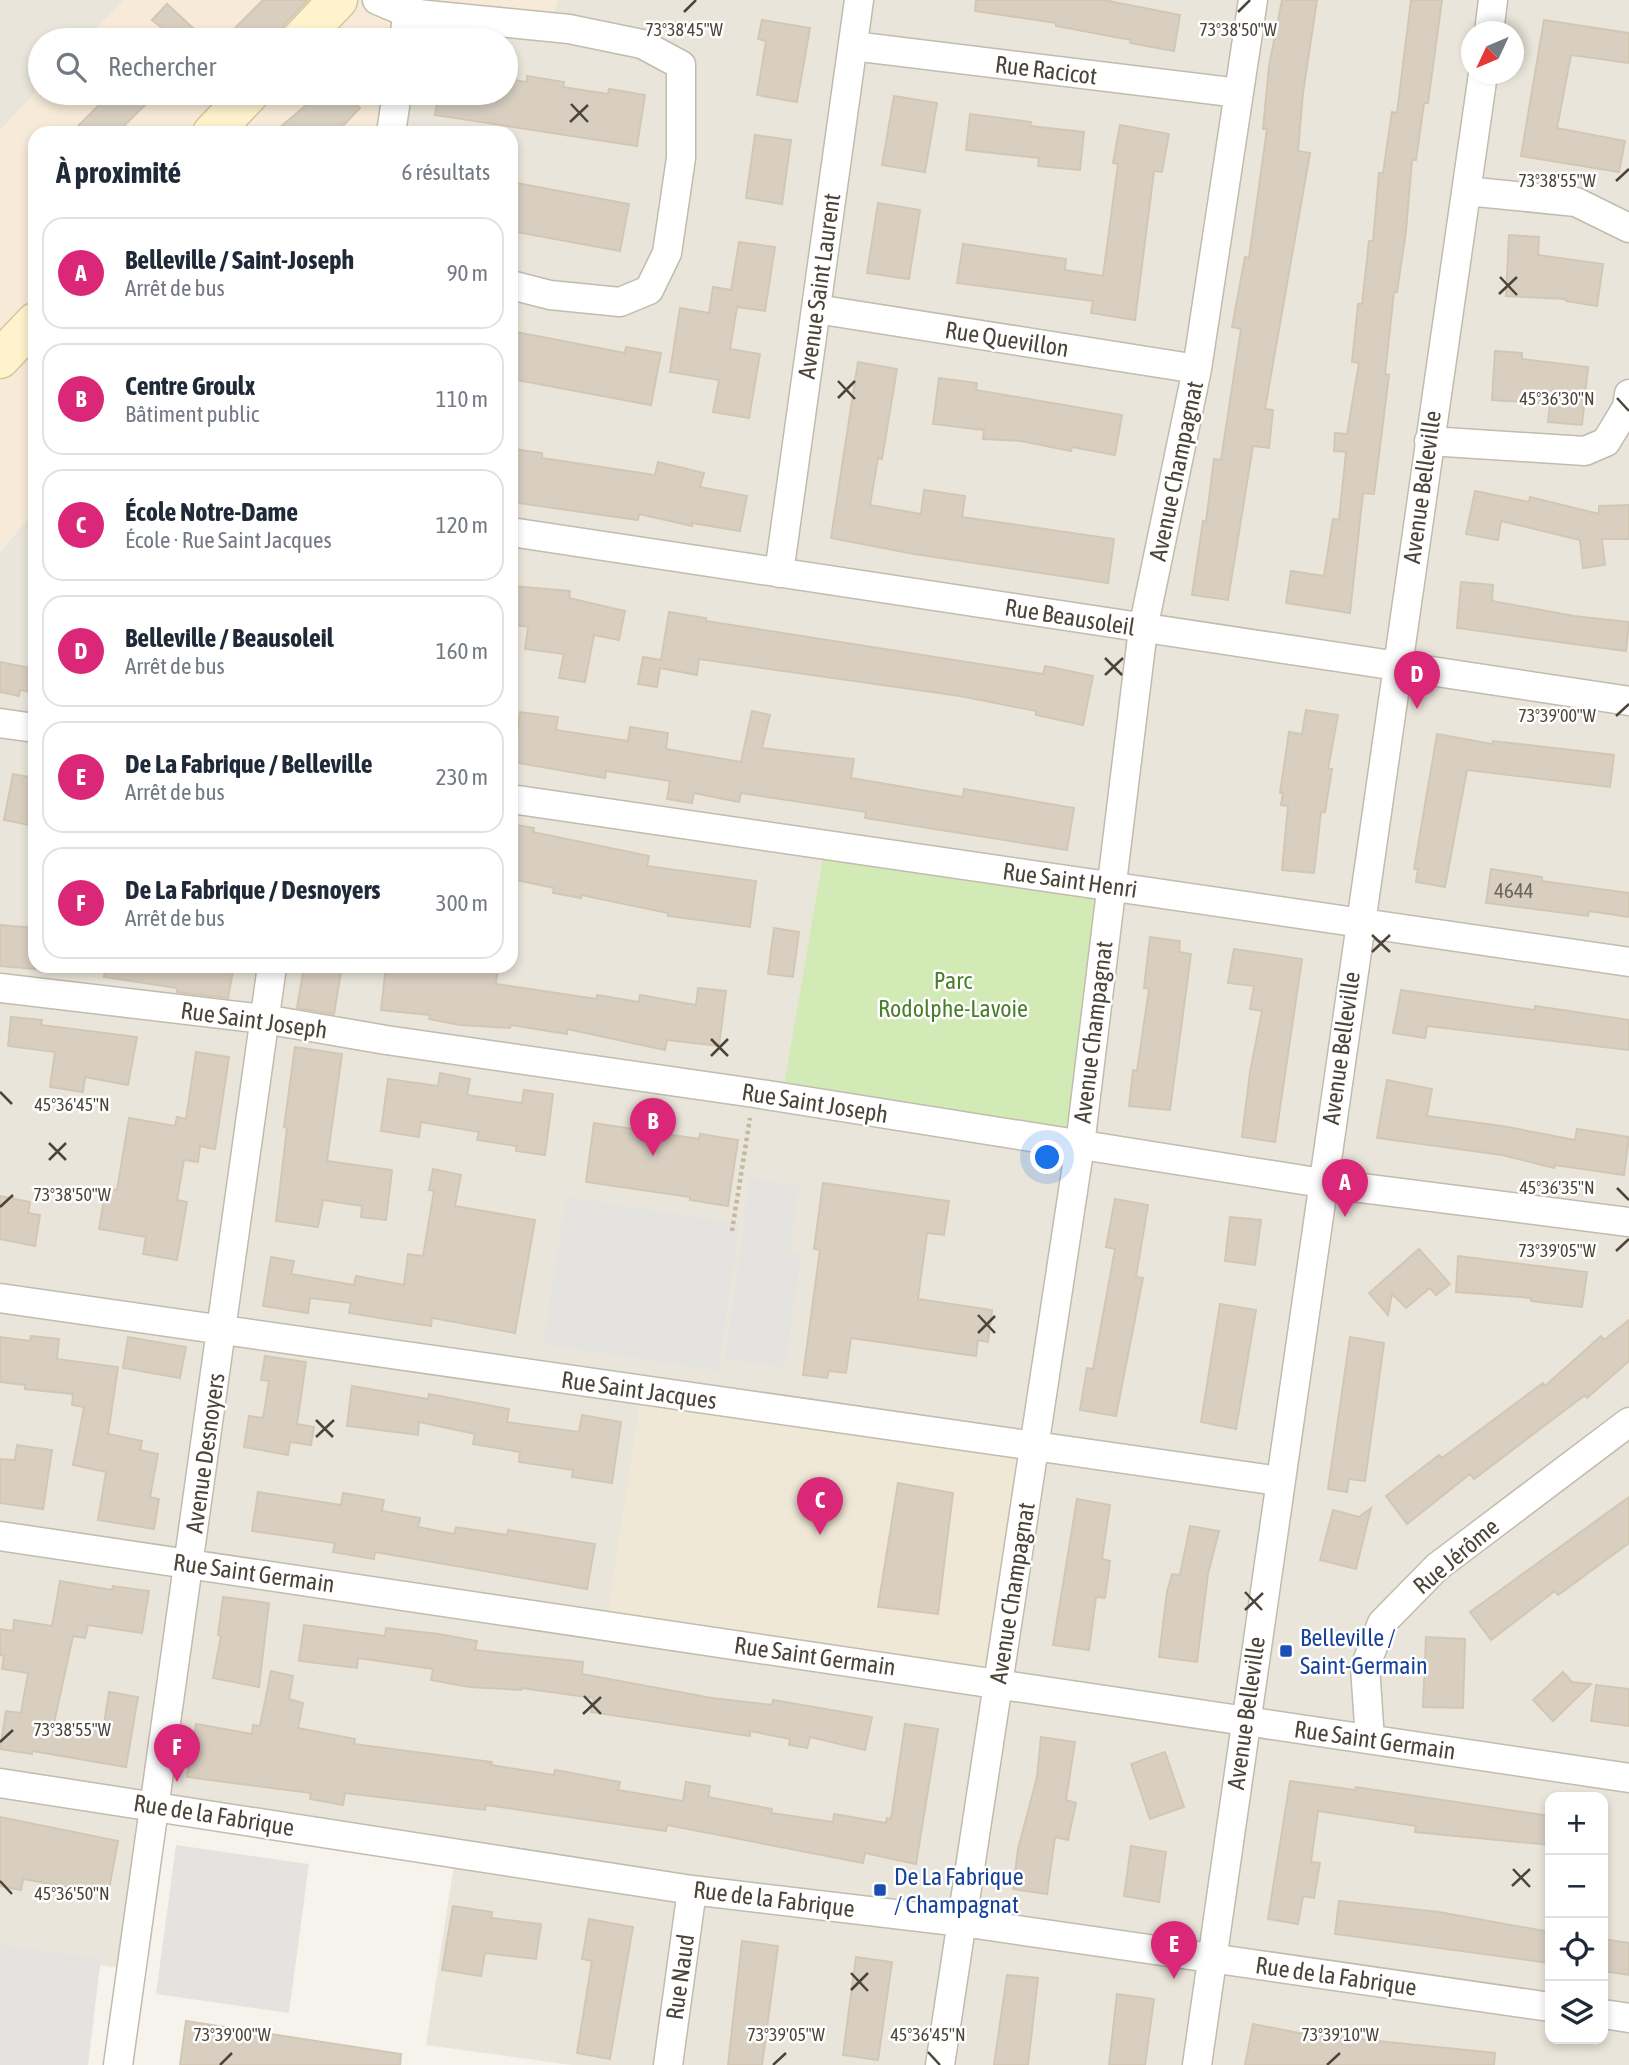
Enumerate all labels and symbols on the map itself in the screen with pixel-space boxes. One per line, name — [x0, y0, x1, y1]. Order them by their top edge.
text: 73°38'45"W — [645, 19, 723, 40]
text: 73°38'50"W — [1199, 19, 1277, 40]
north arrow — [1461, 21, 1524, 84]
street label: Rue Racicot — [994, 50, 1099, 90]
text: 73°38'55"W — [1518, 170, 1596, 191]
street label: Avenue Saint Laurent — [793, 192, 845, 380]
street label: Rue Quevillon — [943, 316, 1071, 362]
street label: Avenue Champagnat — [1144, 379, 1208, 563]
text: 45°36'30"N — [1519, 388, 1595, 409]
street label: Avenue Belleville — [1398, 409, 1446, 565]
street label: Rue Beausoleil — [1003, 593, 1138, 641]
pin: D — [1394, 651, 1440, 709]
text: 73°39'00"W — [1518, 705, 1596, 726]
street label: Rue Saint Henri — [1001, 857, 1139, 903]
house number: 4644 — [1494, 878, 1534, 902]
street label: Avenue Champagnat — [1068, 939, 1118, 1125]
park label: Parc Rodolphe-Lavoie — [878, 967, 1028, 1022]
street label: Avenue Belleville — [1317, 970, 1365, 1126]
street label: Rue Saint Joseph — [179, 996, 329, 1044]
street label: Rue Saint Joseph — [740, 1078, 890, 1128]
text: 45°36'45"N — [34, 1094, 110, 1115]
pin: B — [630, 1098, 676, 1156]
your location — [1030, 1140, 1064, 1174]
pin: A — [1322, 1159, 1368, 1217]
text: 45°36'35"N — [1519, 1177, 1595, 1198]
text: 73°38'50"W — [33, 1184, 111, 1205]
text: 73°39'05"W — [1518, 1240, 1596, 1261]
street label: Rue Saint Jacques — [560, 1366, 718, 1414]
street label: Avenue Desnoyers — [180, 1371, 230, 1535]
pin: C — [797, 1477, 843, 1535]
street label: Avenue Champagnat — [984, 1500, 1040, 1686]
street label: Rue Jérôme — [1408, 1513, 1504, 1599]
street label: Rue Saint Germain — [172, 1548, 336, 1598]
place label: Belleville / Saint-Germain — [1300, 1624, 1428, 1679]
street label: Rue Saint Germain — [733, 1631, 897, 1681]
street label: Avenue Belleville — [1222, 1635, 1270, 1791]
marker: Belleville / Saint-Germain — [1278, 1643, 1294, 1659]
street label: Rue Saint Germain — [1293, 1715, 1457, 1765]
text: 73°38'55"W — [33, 1719, 111, 1740]
pin: F — [154, 1724, 200, 1782]
street label: Rue de la Fabrique — [132, 1789, 296, 1841]
place label: De La Fabrique / Champagnat — [894, 1863, 1024, 1918]
street label: Rue de la Fabrique — [692, 1876, 856, 1922]
marker: De La Fabrique / Champagnat — [872, 1882, 888, 1898]
text: 45°36'50"N — [34, 1883, 110, 1904]
pin: E — [1151, 1921, 1197, 1979]
street label: Rue Naud — [661, 1933, 699, 2021]
street label: Rue de la Fabrique — [1254, 1951, 1418, 2001]
text: 73°39'00"W — [193, 2024, 271, 2045]
text: 73°39'05"W — [747, 2024, 825, 2045]
text: 45°36'45"N — [890, 2024, 966, 2045]
text: 73°39'10"W — [1301, 2024, 1379, 2045]

